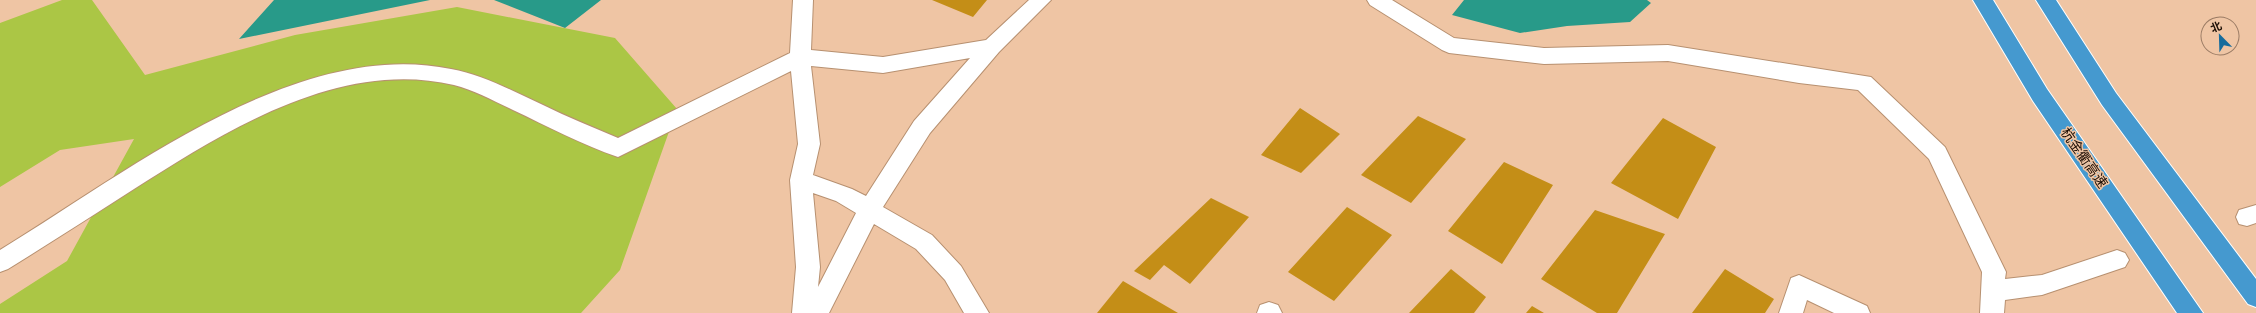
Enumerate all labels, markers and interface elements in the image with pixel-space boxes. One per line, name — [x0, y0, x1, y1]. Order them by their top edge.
north arrow — [2200, 16, 2240, 56]
text: 北 — [2209, 19, 2224, 35]
street label: 杭金衢高速 — [2057, 124, 2111, 192]

